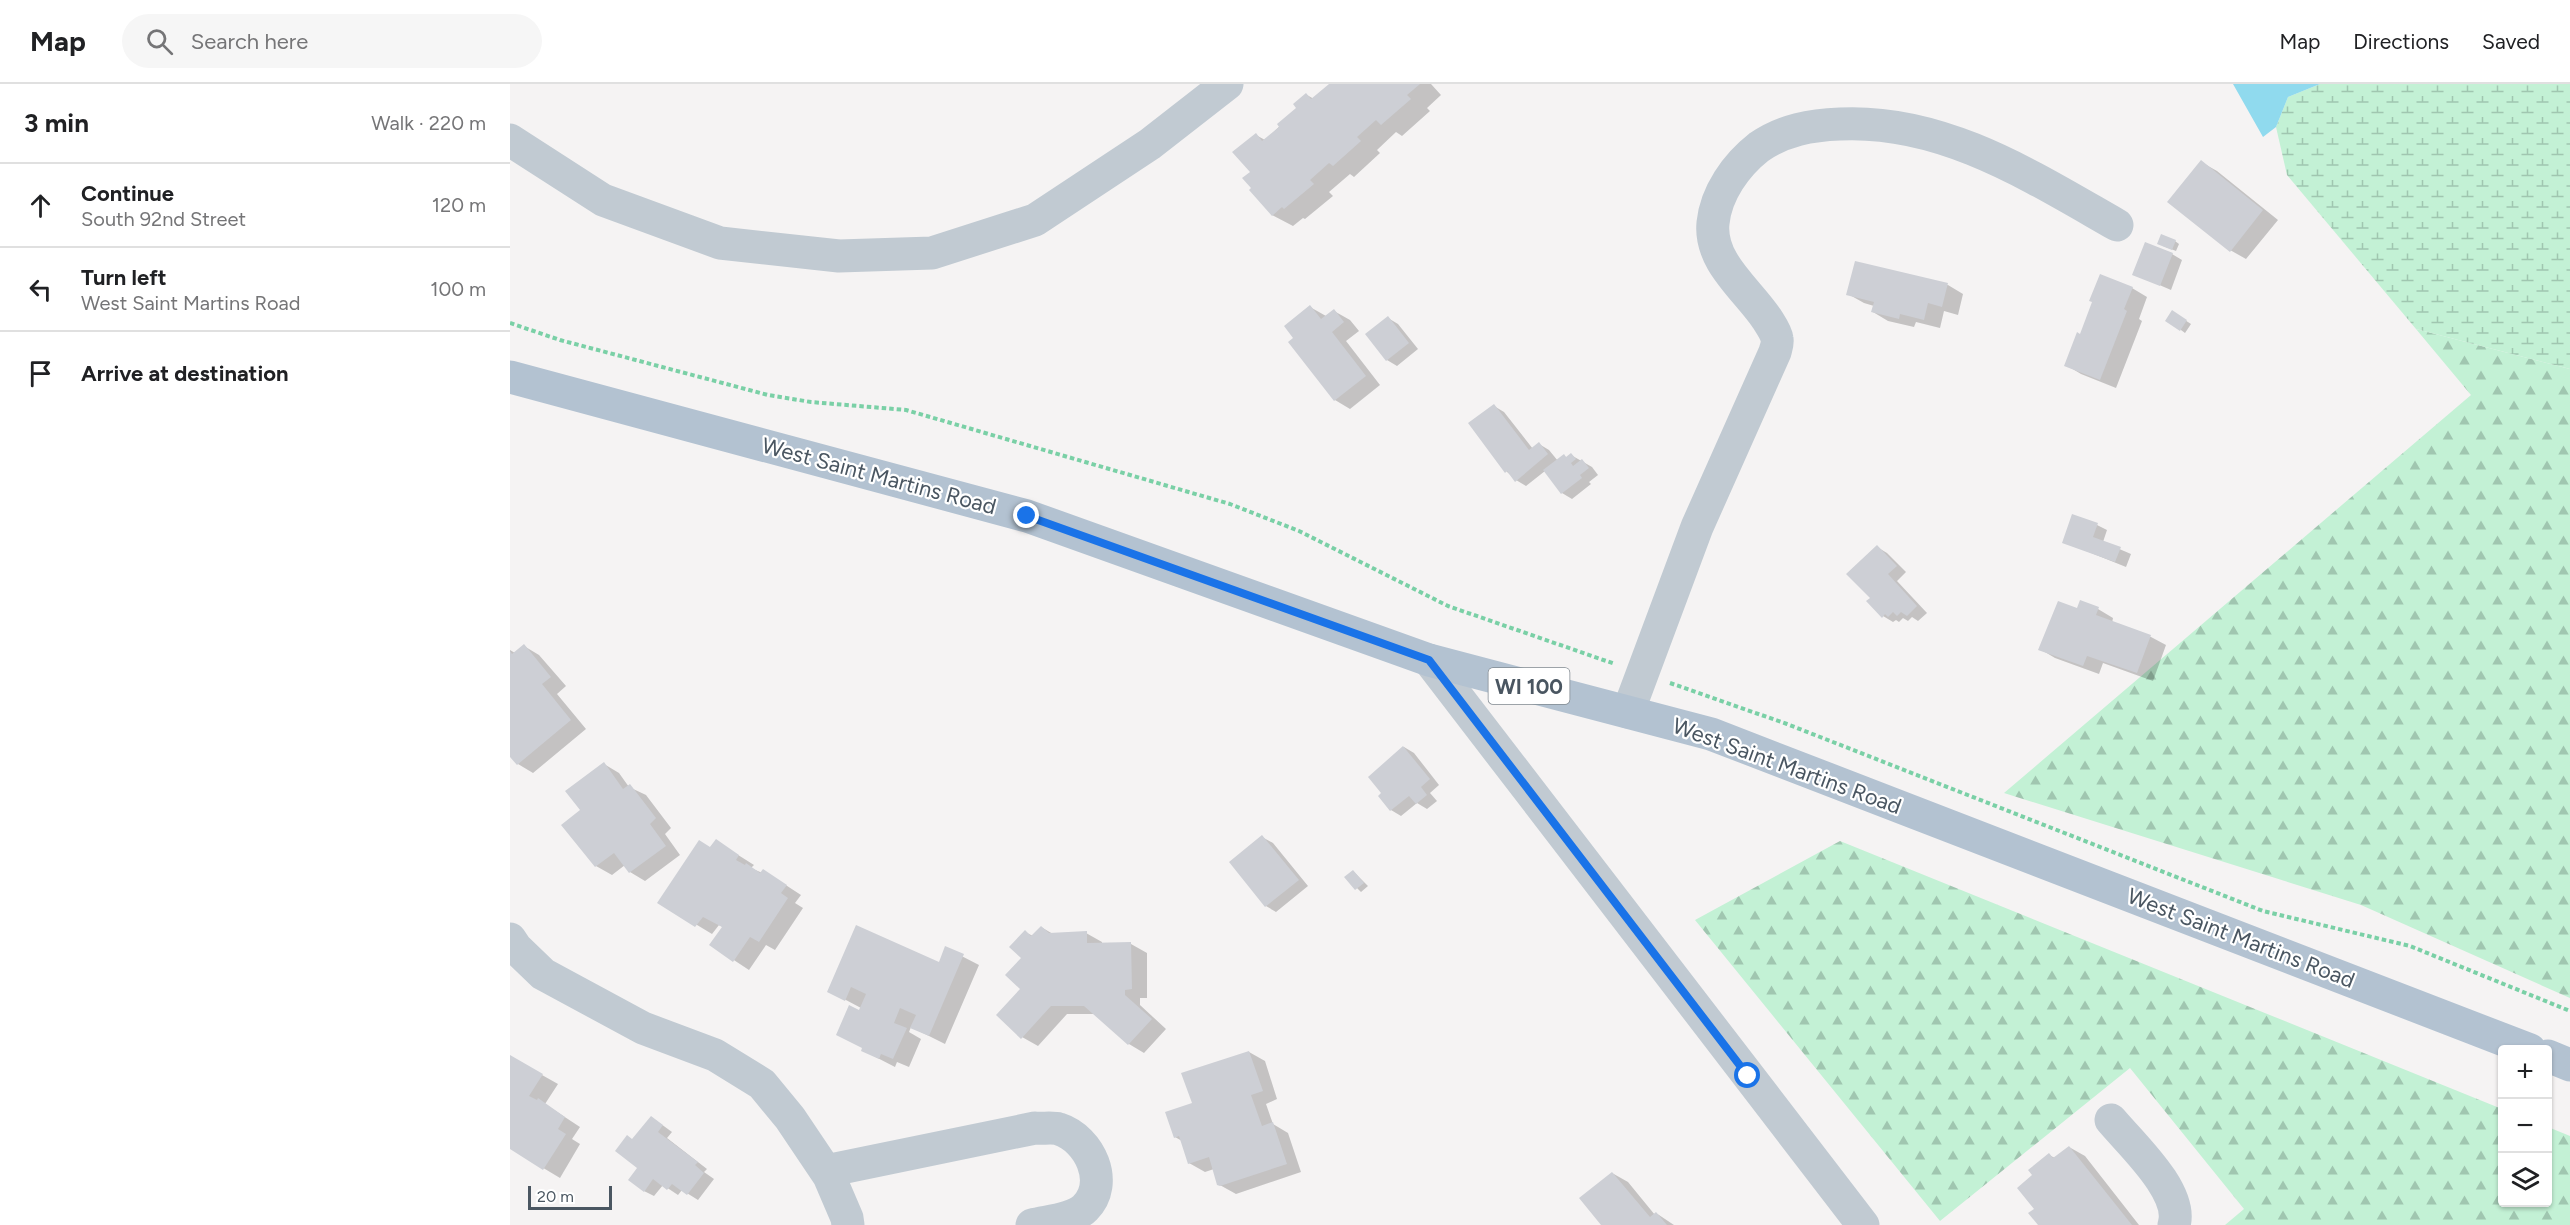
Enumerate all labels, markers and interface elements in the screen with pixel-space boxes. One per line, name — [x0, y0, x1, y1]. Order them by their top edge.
search box — [122, 14, 542, 68]
text: Map — [30, 24, 86, 58]
icon: search — [143, 25, 176, 58]
text: Search here — [191, 28, 308, 55]
text: Map — [2279, 29, 2320, 54]
text: Directions — [2353, 29, 2449, 54]
text: Saved — [2482, 29, 2540, 54]
text: 3 min — [24, 107, 89, 139]
text: Walk · 220 m — [371, 111, 486, 135]
text: Continue — [81, 180, 174, 207]
icon: ahead — [24, 189, 57, 222]
text: 120 m — [432, 193, 486, 217]
text: South 92nd Street — [81, 207, 246, 231]
text: Turn left — [81, 264, 167, 291]
icon: left — [24, 273, 57, 306]
text: 100 m — [430, 277, 486, 301]
text: West Saint Martins Road — [81, 291, 300, 315]
icon: arrive — [24, 357, 57, 390]
text: Arrive at destination — [81, 360, 289, 387]
street label: West Saint Martins Road — [759, 432, 999, 520]
route end — [1013, 502, 1039, 528]
road number: WI 100 — [1488, 668, 1570, 704]
street label: West Saint Martins Road — [1669, 712, 1905, 820]
street label: West Saint Martins Road — [2123, 882, 2359, 994]
map controls — [2498, 1045, 2552, 1207]
button: + — [2498, 1045, 2552, 1099]
route start — [1734, 1062, 1760, 1088]
button: − — [2498, 1099, 2552, 1153]
button: layers — [2498, 1153, 2552, 1207]
scale bar — [528, 1183, 612, 1210]
text: 20 m — [537, 1187, 574, 1206]

